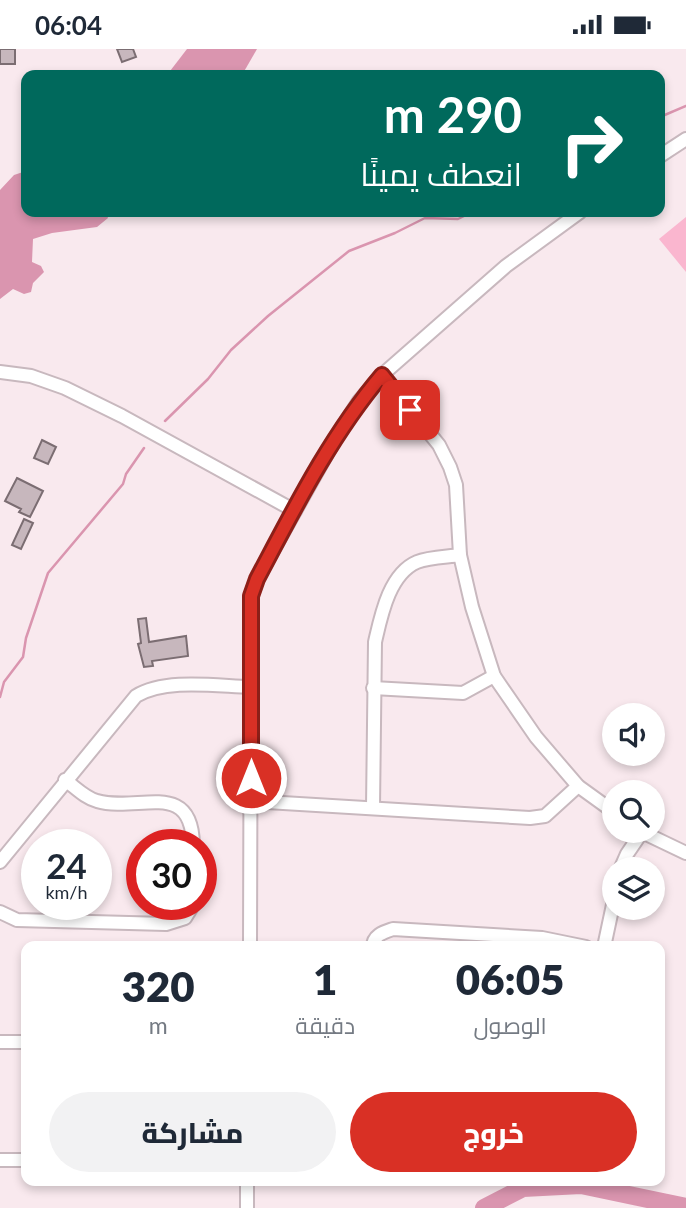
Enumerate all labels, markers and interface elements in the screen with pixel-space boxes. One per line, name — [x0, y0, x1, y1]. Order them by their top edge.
text: 06:04 — [35, 9, 102, 41]
text: 290 m — [384, 85, 522, 143]
icon: right — [546, 98, 637, 189]
text: انعطف يمينًا — [360, 154, 522, 193]
pin — [380, 380, 440, 440]
icon: arrive — [391, 391, 429, 429]
map controls — [602, 703, 665, 920]
button: sound — [602, 703, 665, 766]
position arrow — [214, 741, 288, 815]
button: search — [602, 780, 665, 843]
speed limit sign: 30 — [126, 829, 217, 920]
text: 24 — [46, 844, 87, 886]
button: layers — [602, 857, 665, 920]
text: km/h — [45, 881, 88, 903]
text: 1 — [313, 954, 337, 1004]
text: 06:05 — [456, 954, 564, 1004]
text: 320 — [122, 961, 195, 1011]
text: m — [149, 1011, 168, 1039]
text: دقيقة — [295, 1011, 355, 1039]
text: الوصول — [473, 1011, 547, 1039]
button: مشاركة — [49, 1092, 336, 1172]
button: خروج — [350, 1092, 637, 1172]

